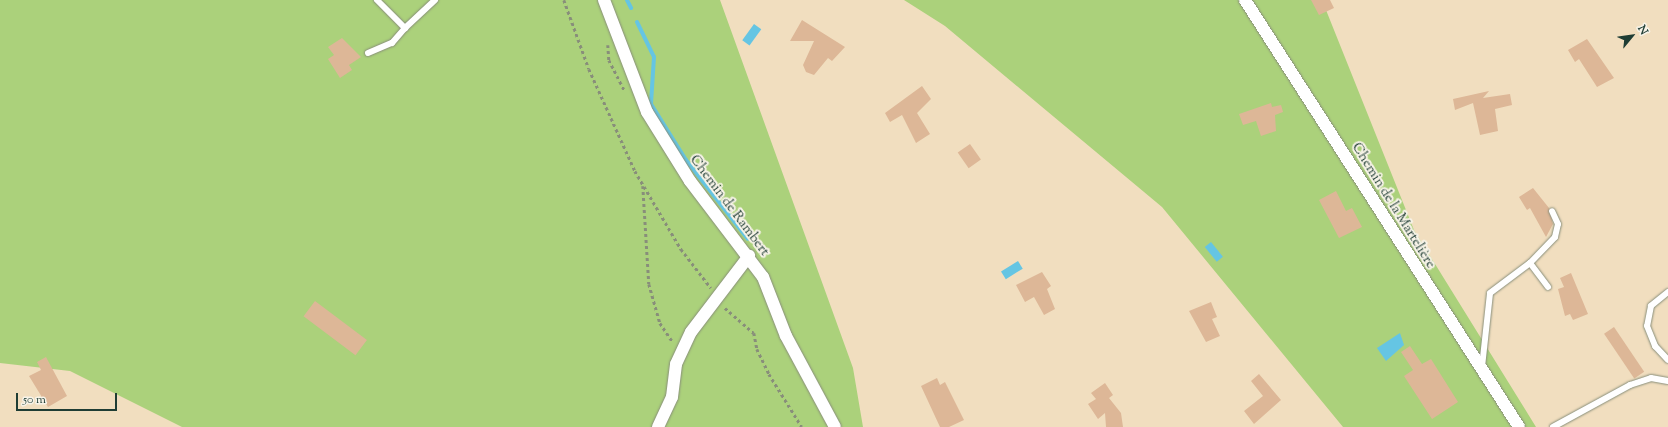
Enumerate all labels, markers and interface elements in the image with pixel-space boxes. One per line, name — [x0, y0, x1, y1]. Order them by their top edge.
north arrow — [1612, 16, 1652, 56]
text: N — [1633, 22, 1652, 38]
street label: Chemin de la Martelière — [1347, 140, 1439, 272]
street label: Chemin de Rambert — [686, 152, 772, 260]
scale bar — [18, 385, 119, 411]
text: 50 m — [23, 391, 46, 409]

